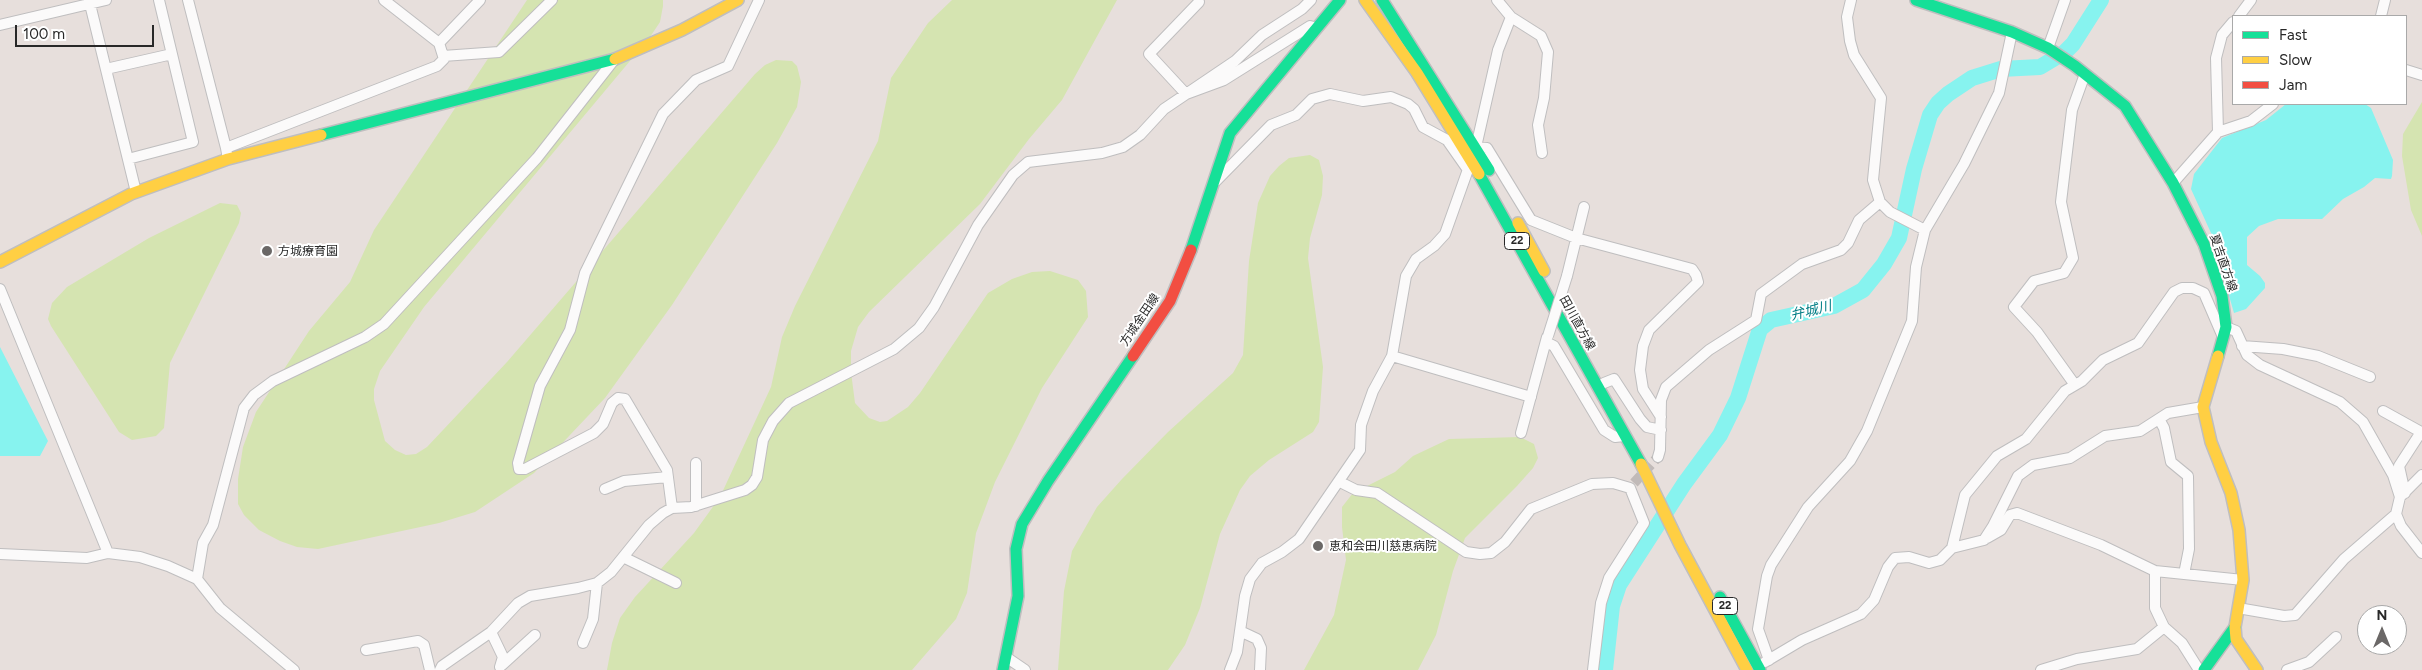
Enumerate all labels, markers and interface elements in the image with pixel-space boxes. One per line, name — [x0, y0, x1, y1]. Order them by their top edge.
scale bar — [18, 15, 156, 47]
legend — [2232, 15, 2407, 105]
text: 100 m — [23, 25, 65, 43]
text: Fast — [2279, 26, 2307, 44]
text: Slow — [2279, 51, 2312, 69]
text: Jam — [2279, 76, 2307, 94]
road number: 22 — [1504, 232, 1530, 250]
street label: 夏吉直方線 — [2206, 232, 2240, 294]
marker: 方城療育園 — [260, 244, 274, 258]
place label: 方城療育園 — [278, 244, 338, 258]
street label: 方城金田線 — [1117, 291, 1163, 349]
street label: 田川直方線 — [1556, 293, 1598, 353]
water label: 弁城川 — [1789, 298, 1833, 324]
marker: 恵和会田川慈恵病院 — [1311, 539, 1325, 553]
place label: 恵和会田川慈恵病院 — [1329, 539, 1437, 553]
road number: 22 — [1712, 598, 1738, 614]
north arrow — [2357, 605, 2407, 655]
text: N — [2377, 607, 2387, 624]

